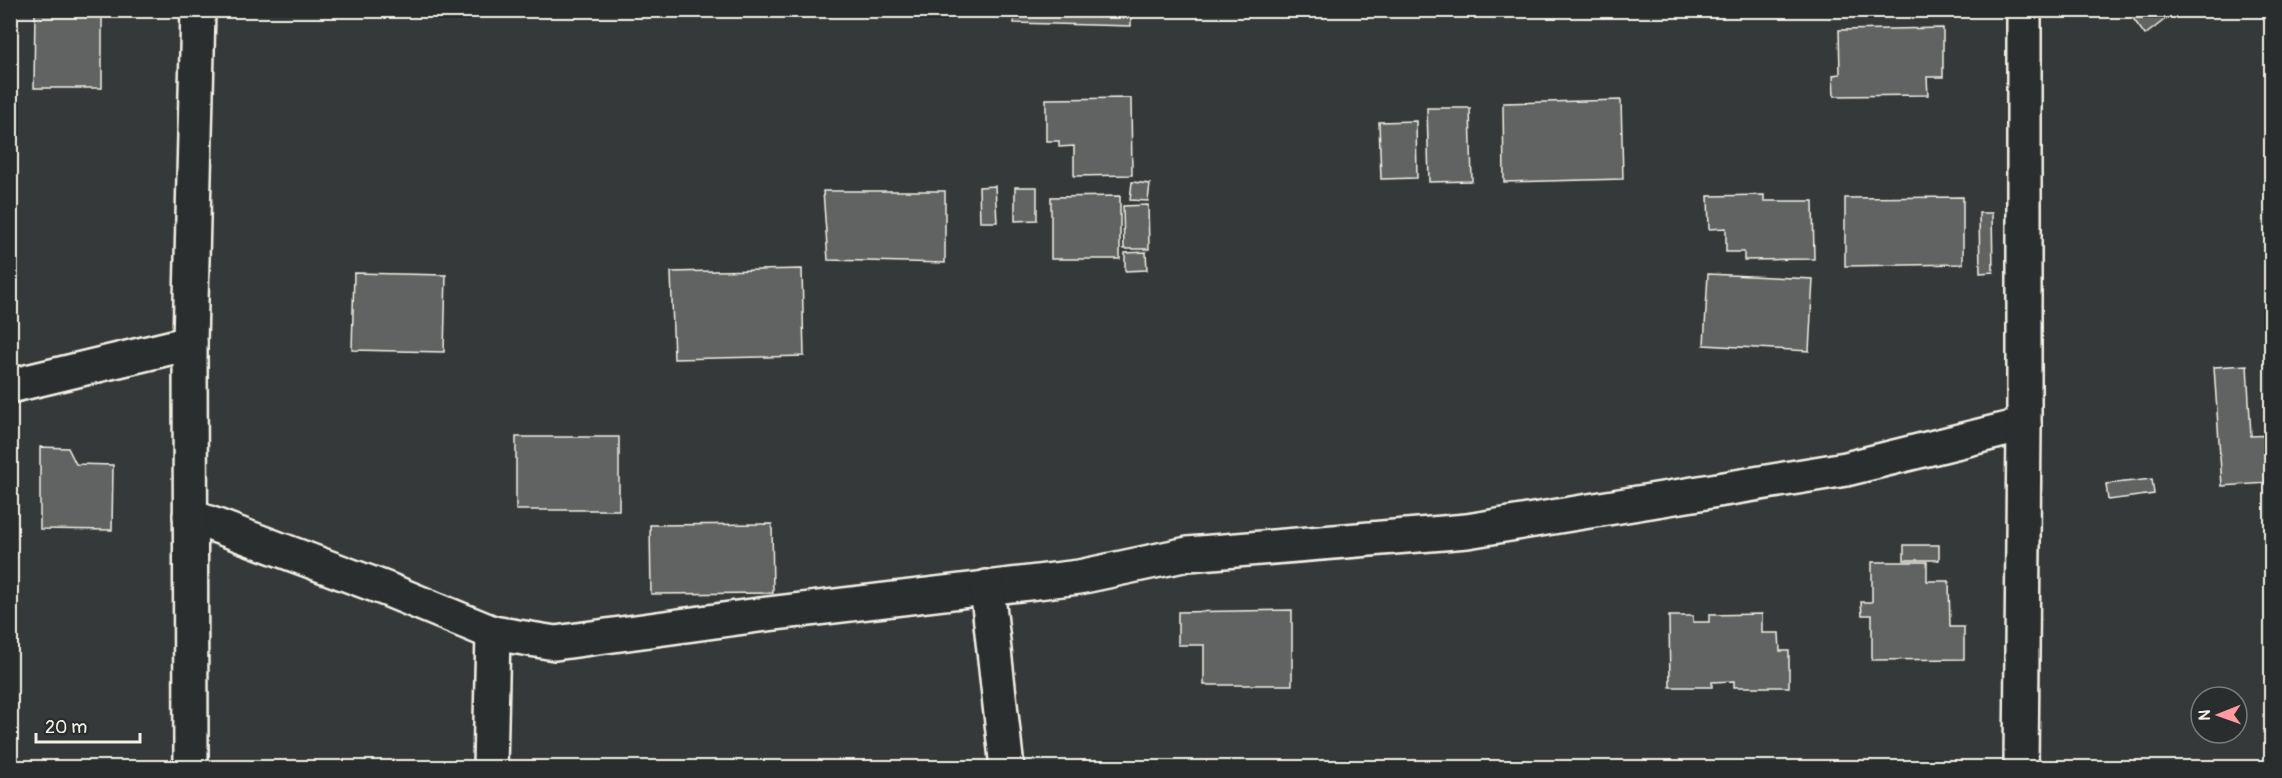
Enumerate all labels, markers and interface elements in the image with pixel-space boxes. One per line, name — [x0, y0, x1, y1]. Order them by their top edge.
north arrow — [2189, 685, 2249, 745]
scale bar — [36, 706, 140, 744]
text: N — [2195, 709, 2215, 721]
text: 20 m — [45, 716, 87, 739]

